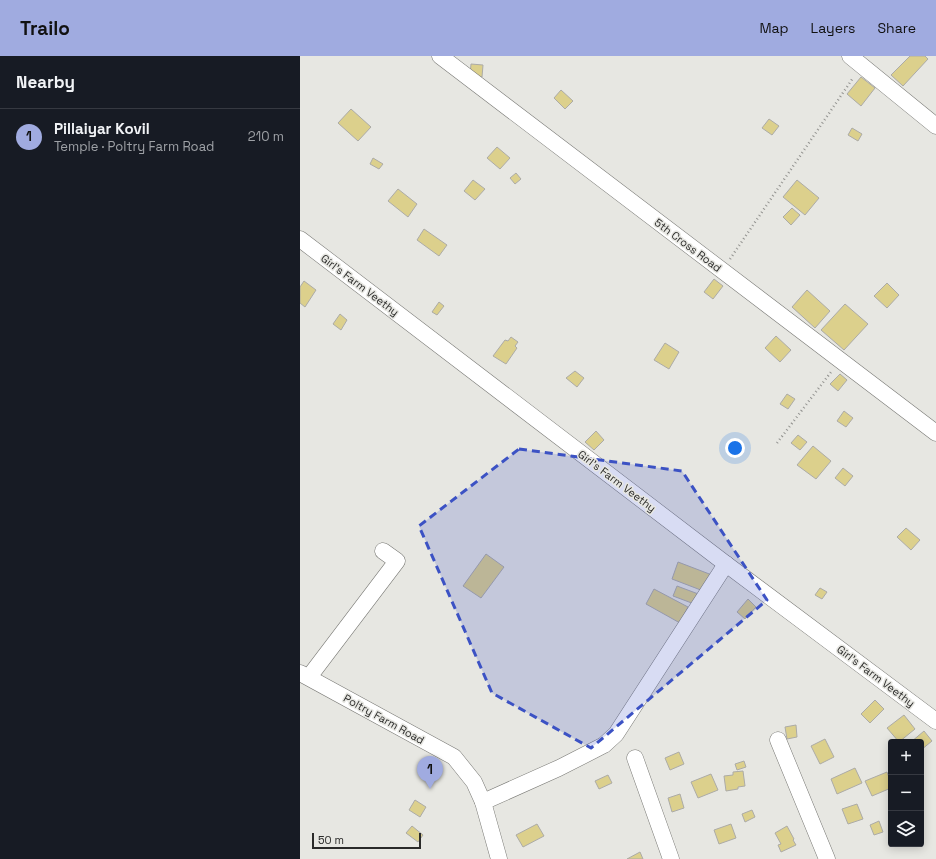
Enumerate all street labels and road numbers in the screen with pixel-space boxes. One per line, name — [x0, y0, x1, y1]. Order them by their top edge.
street label: 5th Cross Road — [652, 215, 724, 275]
street label: Girl's Farm Veethy — [318, 251, 402, 319]
street label: Girl's Farm Veethy — [575, 447, 659, 515]
street label: Girl's Farm Veethy — [834, 642, 918, 710]
street label: Poltry Farm Road — [341, 691, 427, 747]

